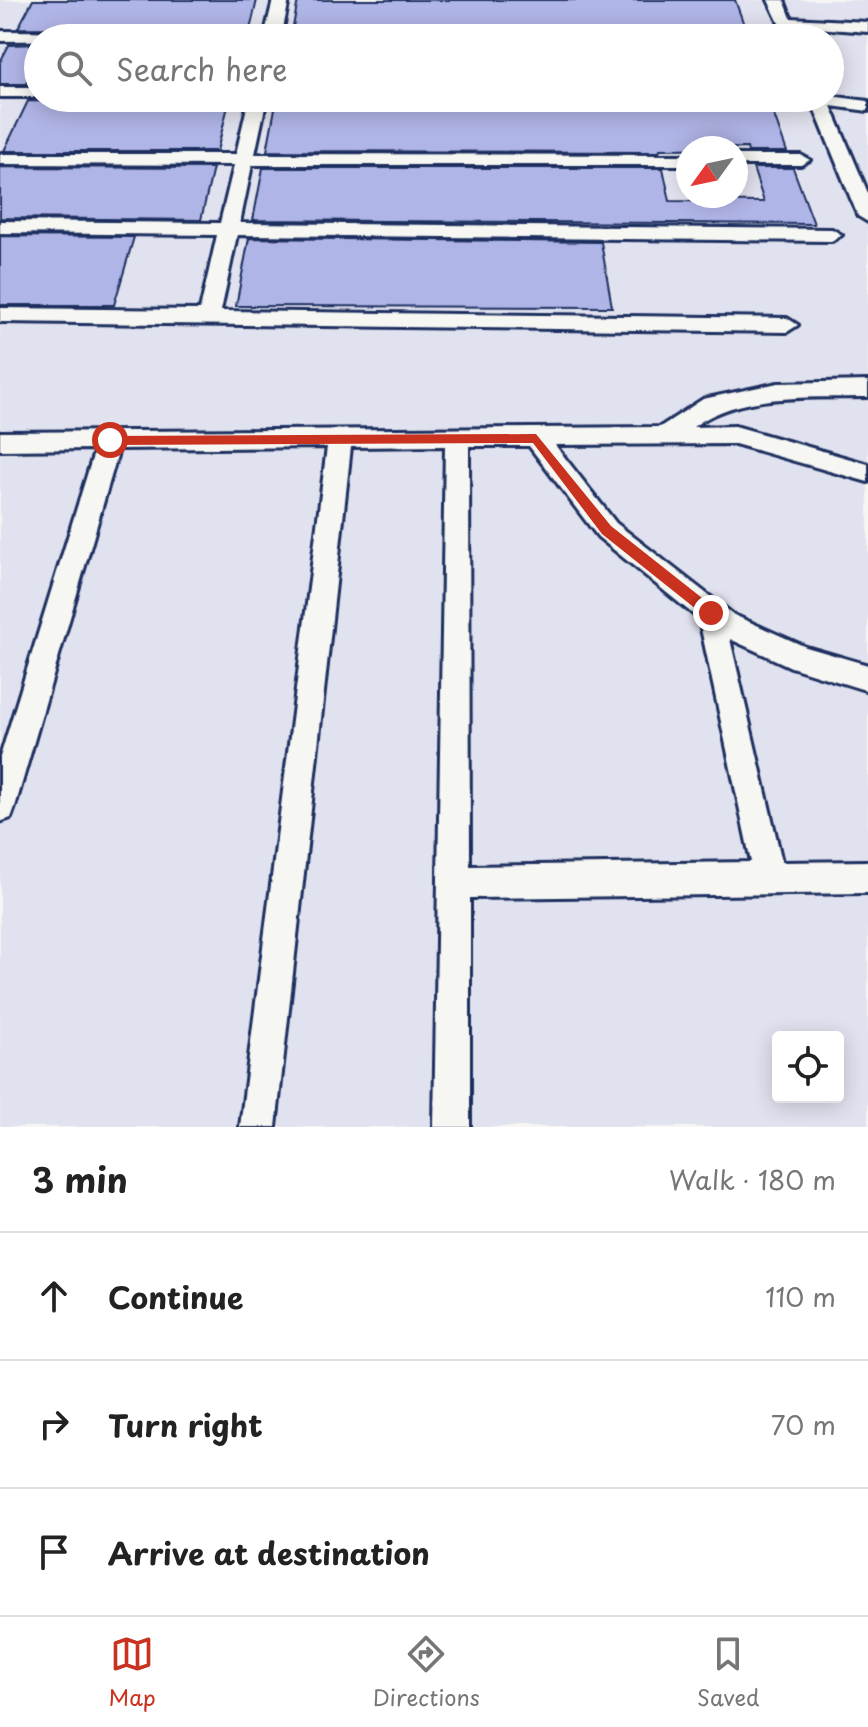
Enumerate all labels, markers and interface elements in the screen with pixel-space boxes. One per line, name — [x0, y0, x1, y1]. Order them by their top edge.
search box — [24, 24, 844, 112]
icon: search — [52, 46, 96, 90]
text: Search here — [116, 46, 288, 91]
north arrow — [676, 136, 748, 208]
route start — [92, 422, 128, 458]
route end — [693, 595, 729, 631]
map controls — [772, 1031, 844, 1103]
button: locate — [772, 1031, 844, 1103]
text: 3 min — [32, 1153, 128, 1205]
text: Walk · 180 m — [669, 1160, 836, 1199]
icon: ahead — [32, 1274, 76, 1318]
text: Continue — [108, 1274, 243, 1319]
text: 110 m — [765, 1277, 836, 1316]
icon: right — [32, 1402, 76, 1446]
text: Turn right — [108, 1402, 263, 1447]
text: 70 m — [771, 1405, 836, 1444]
icon: arrive — [32, 1530, 76, 1574]
text: Arrive at destination — [108, 1530, 430, 1575]
tab: Map — [109, 1632, 156, 1713]
tab: Directions — [373, 1632, 480, 1713]
tab: Saved — [697, 1632, 759, 1713]

